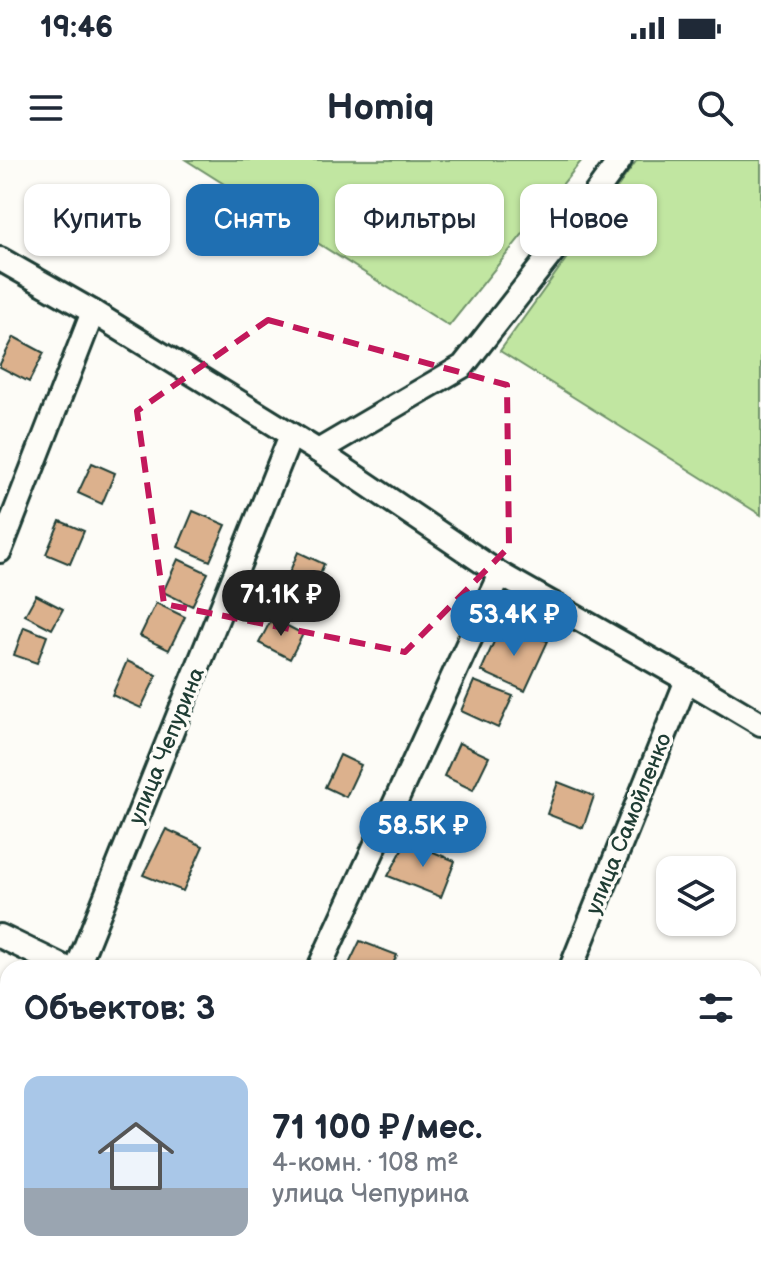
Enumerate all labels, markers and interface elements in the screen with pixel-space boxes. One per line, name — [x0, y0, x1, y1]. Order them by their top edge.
text: 19:46 — [40, 10, 113, 46]
icon: menu — [24, 86, 68, 130]
icon: search — [693, 86, 737, 130]
text: Homiq — [327, 87, 434, 130]
chip: Купить — [24, 184, 170, 256]
chip: Снять — [186, 184, 319, 256]
chip: Фильтры — [335, 184, 504, 256]
chip: Новое — [520, 184, 657, 256]
pin: 71.1K ₽ — [207, 570, 355, 638]
text: 71.1K ₽ — [240, 580, 322, 611]
pin: 53.4K ₽ — [440, 590, 588, 658]
text: 53.4K ₽ — [468, 600, 560, 631]
street label: улица Чепурина — [123, 664, 211, 828]
street label: улица Самойленко — [580, 729, 678, 919]
pin: 58.5K ₽ — [349, 801, 497, 869]
text: 58.5K ₽ — [377, 811, 469, 842]
map controls — [656, 856, 736, 936]
button: layers — [656, 856, 736, 936]
icon: filters — [694, 986, 738, 1030]
text: Объектов: 3 — [24, 988, 215, 1029]
text: 71 100 ₽/мес. — [272, 1107, 482, 1148]
icon: home — [88, 1108, 184, 1204]
text: 4-комн. · 108 m² — [272, 1148, 458, 1179]
text: улица Чепурина — [272, 1179, 469, 1210]

